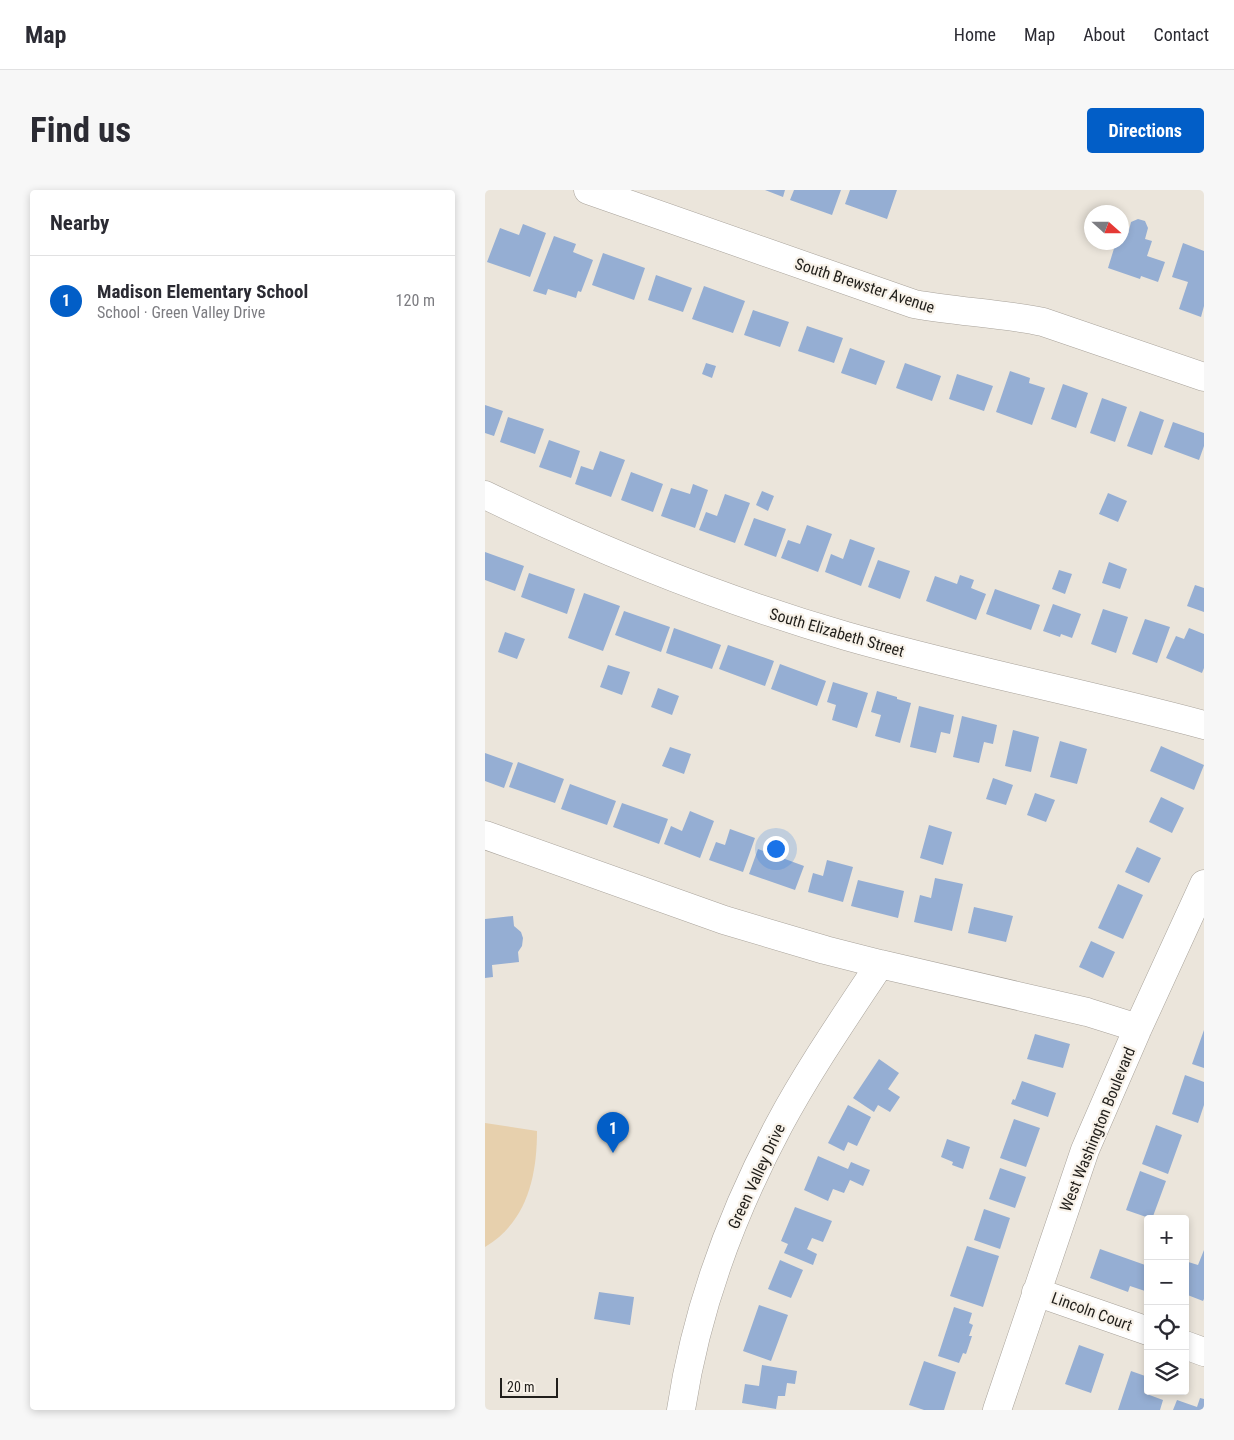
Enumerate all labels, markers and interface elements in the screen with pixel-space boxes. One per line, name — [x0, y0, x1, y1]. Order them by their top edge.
text: Map — [25, 21, 66, 49]
text: Home — [954, 24, 996, 45]
text: Map — [1024, 24, 1055, 45]
text: About — [1083, 24, 1125, 45]
text: Contact — [1153, 24, 1209, 45]
button: Directions — [1087, 108, 1204, 153]
text: Find us — [30, 110, 131, 151]
north arrow — [1084, 205, 1129, 250]
text: Nearby — [50, 211, 109, 235]
street label: South Brewster Avenue — [793, 254, 937, 317]
text: Madison Elementary School — [97, 280, 308, 303]
text: 1 — [62, 291, 70, 310]
text: 120 m — [396, 291, 435, 310]
text: School · Green Valley Drive — [97, 303, 265, 322]
street label: South Elizabeth Street — [767, 604, 907, 661]
your location — [763, 836, 789, 862]
street label: West Washington Boulevard — [1056, 1044, 1139, 1214]
pin: 1 — [597, 1112, 629, 1153]
street label: Green Valley Drive — [724, 1121, 789, 1232]
map controls — [1144, 1215, 1189, 1395]
button: + — [1144, 1215, 1189, 1260]
button: − — [1144, 1260, 1189, 1305]
street label: Lincoln Court — [1049, 1288, 1135, 1335]
button: locate — [1144, 1305, 1189, 1350]
button: layers — [1144, 1350, 1189, 1395]
scale bar — [500, 1375, 557, 1398]
text: 20 m — [507, 1379, 535, 1395]

